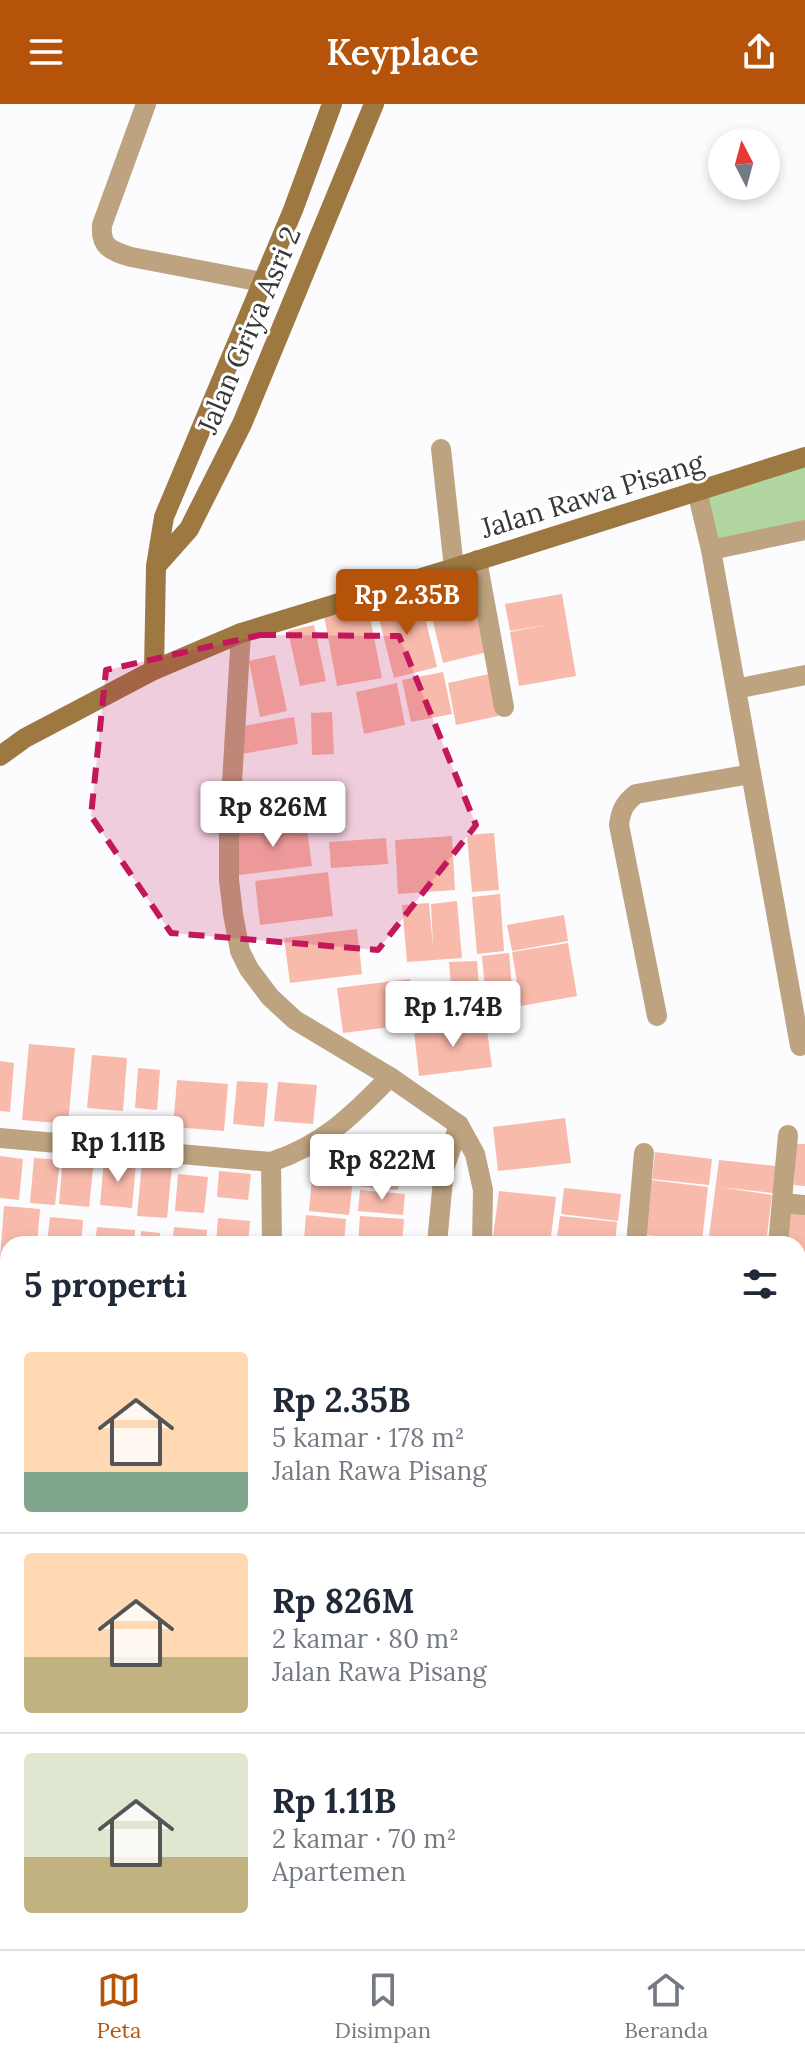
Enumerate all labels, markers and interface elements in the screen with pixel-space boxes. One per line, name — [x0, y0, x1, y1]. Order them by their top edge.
text: Keyplace — [326, 29, 479, 75]
icon: menu — [24, 30, 68, 74]
icon: share — [737, 30, 781, 74]
north arrow — [708, 128, 780, 200]
map controls — [708, 128, 780, 200]
street label: Jalan Griya Asri 2 — [189, 221, 309, 440]
street label: Jalan Rawa Pisang — [475, 444, 708, 546]
pin: Rp 2.35B — [324, 569, 490, 637]
text: Rp 2.35B — [354, 578, 460, 611]
pin: Rp 826M — [199, 781, 347, 849]
text: Rp 826M — [218, 790, 328, 823]
pin: Rp 1.74B — [370, 981, 536, 1049]
text: Rp 1.74B — [403, 990, 503, 1023]
pin: Rp 1.11B — [35, 1116, 201, 1184]
text: Rp 1.11B — [70, 1125, 166, 1158]
pin: Rp 822M — [308, 1134, 456, 1202]
text: Rp 822M — [328, 1143, 436, 1176]
icon: filters — [738, 1262, 782, 1306]
text: 5 properti — [24, 1263, 187, 1306]
text: Rp 2.35B — [272, 1378, 410, 1421]
icon: home — [88, 1384, 184, 1480]
text: 5 kamar · 178 m² — [272, 1421, 465, 1454]
text: Jalan Rawa Pisang — [272, 1454, 487, 1487]
text: Rp 826M — [272, 1579, 415, 1622]
icon: home — [88, 1585, 184, 1681]
text: 2 kamar · 80 m² — [272, 1622, 459, 1655]
text: Jalan Rawa Pisang — [272, 1655, 487, 1688]
text: Rp 1.11B — [272, 1779, 396, 1822]
icon: home — [88, 1785, 184, 1881]
text: 2 kamar · 70 m² — [272, 1822, 457, 1855]
text: Apartemen — [272, 1855, 406, 1888]
tab: Peta — [97, 1968, 141, 2044]
tab: Disimpan — [335, 1968, 431, 2044]
tab: Beranda — [624, 1968, 708, 2044]

